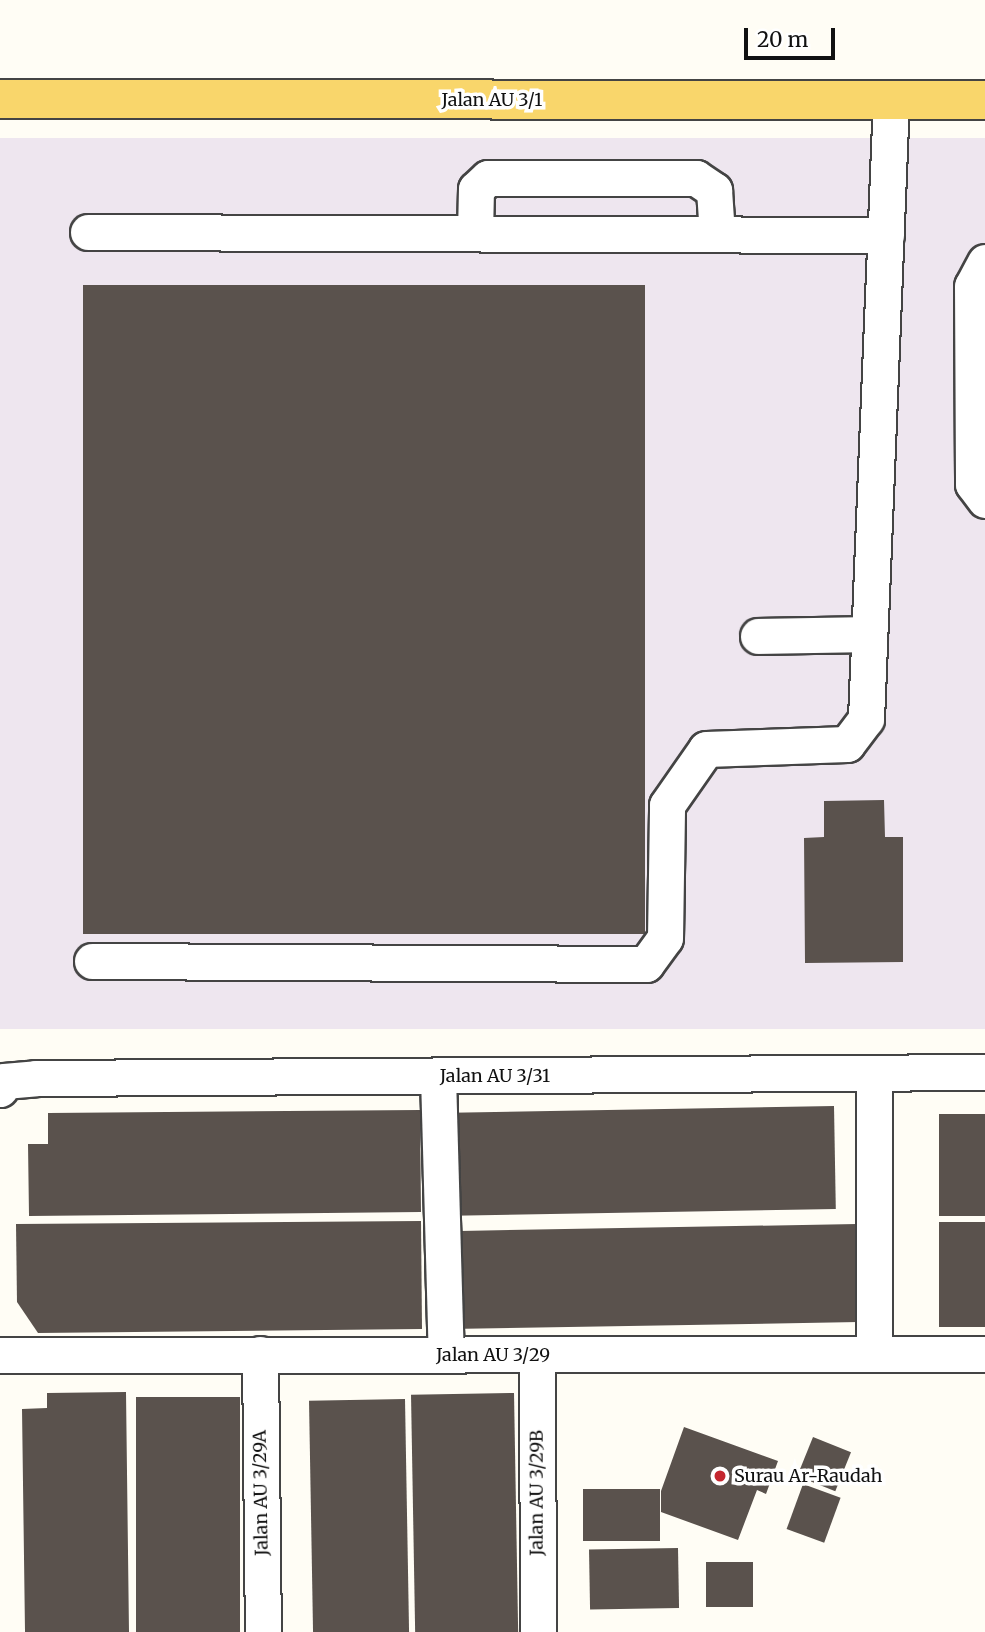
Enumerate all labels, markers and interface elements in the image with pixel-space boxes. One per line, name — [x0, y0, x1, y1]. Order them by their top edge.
scale bar — [747, 14, 838, 58]
text: 20 m — [757, 26, 808, 53]
street label: Jalan AU 3/1 — [441, 89, 543, 111]
street label: Jalan AU 3/31 — [440, 1065, 550, 1087]
street label: Jalan AU 3/29 — [436, 1344, 550, 1366]
street label: Jalan AU 3/29A — [249, 1430, 273, 1556]
street label: Jalan AU 3/29B — [526, 1430, 548, 1556]
place label: Surau Ar-Raudah — [734, 1465, 882, 1487]
marker: Surau Ar-Raudah — [712, 1468, 728, 1484]

